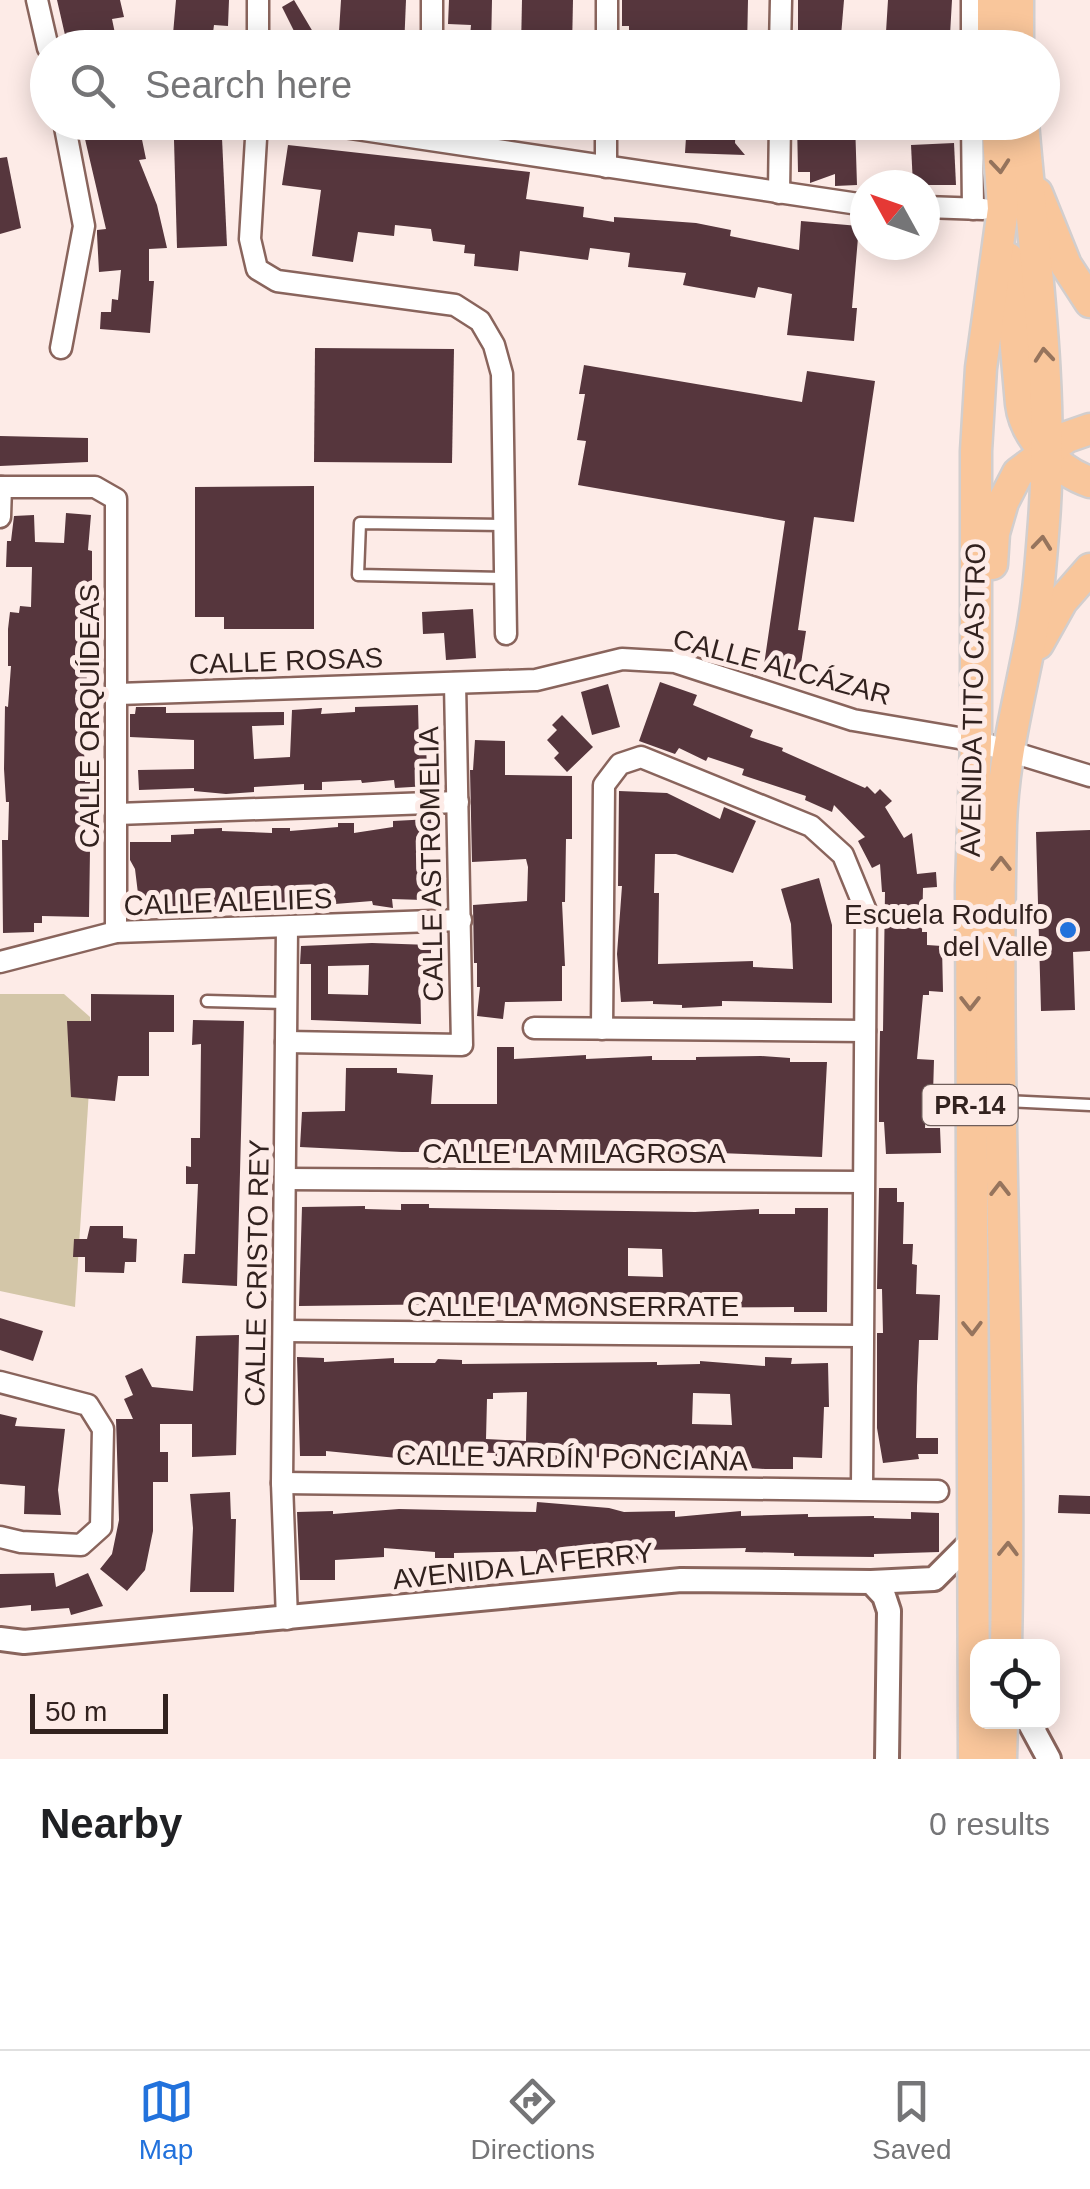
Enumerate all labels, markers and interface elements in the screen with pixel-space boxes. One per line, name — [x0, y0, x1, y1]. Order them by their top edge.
search box — [30, 30, 1060, 140]
icon: search — [65, 58, 120, 113]
text: Search here — [145, 64, 352, 106]
one-way arrow — [989, 158, 1010, 174]
north arrow — [850, 170, 940, 260]
one-way arrow — [1033, 347, 1055, 363]
one-way arrow — [1031, 534, 1053, 550]
street label: AVENIDA TITO CASTRO — [955, 543, 991, 857]
street label: CALLE ORQUÍDEAS — [74, 584, 105, 848]
street label: CALLE ALCÁZAR — [670, 623, 894, 711]
street label: CALLE ROSAS — [188, 642, 384, 680]
street label: CALLE ASTROMELIA — [413, 726, 449, 1002]
one-way arrow — [990, 856, 1012, 872]
street label: CALLE ALELIES — [123, 883, 333, 921]
place label: Escuela Rodulfo del Valle — [844, 899, 1048, 962]
marker: Escuela Rodulfo del Valle — [1057, 919, 1079, 941]
one-way arrow — [959, 996, 981, 1012]
road number: PR-14 — [922, 1085, 1018, 1125]
street label: CALLE LA MILAGROSA — [422, 1138, 726, 1169]
street label: CALLE CRISTO REY — [239, 1139, 275, 1407]
one-way arrow — [989, 1181, 1011, 1196]
street label: CALLE LA MONSERRATE — [407, 1291, 739, 1322]
one-way arrow — [961, 1322, 983, 1337]
street label: CALLE JARDÍN PONCIANA — [396, 1439, 748, 1477]
street label: AVENIDA LA FERRY — [391, 1537, 655, 1595]
one-way arrow — [997, 1541, 1019, 1556]
map controls — [970, 1639, 1060, 1729]
button: locate — [970, 1639, 1060, 1729]
scale bar — [30, 1689, 168, 1734]
text: 50 m — [45, 1696, 107, 1727]
text: Nearby — [40, 1800, 182, 1847]
text: 0 results — [929, 1806, 1050, 1842]
tab: Map — [139, 2074, 194, 2166]
tab: Directions — [471, 2074, 595, 2166]
tab: Saved — [872, 2074, 951, 2166]

